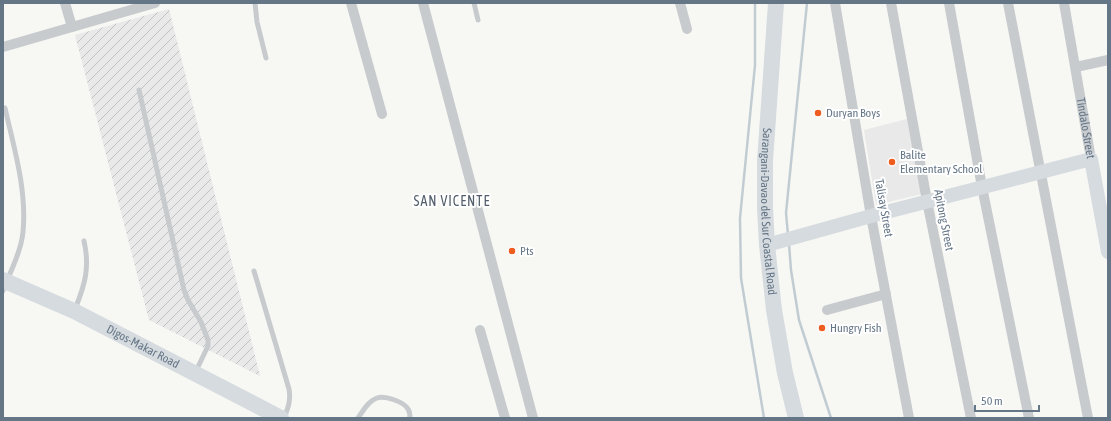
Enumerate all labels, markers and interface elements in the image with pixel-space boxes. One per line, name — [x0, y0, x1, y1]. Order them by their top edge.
street label: Tindalo Street — [1074, 97, 1098, 160]
place label: Duryan Boys — [826, 106, 880, 120]
marker: Duryan Boys — [813, 108, 823, 118]
street label: Sarangani-Davao del Sur Coastal Road — [758, 128, 779, 296]
place label: Balite Elementary School — [900, 148, 983, 176]
marker: Balite Elementary School — [887, 157, 897, 167]
street label: Talisay Street — [872, 178, 896, 239]
street label: Apitong Street — [931, 188, 957, 252]
district label: SAN VICENTE — [414, 193, 490, 209]
place label: Pts — [520, 244, 534, 258]
marker: Pts — [507, 246, 517, 256]
place label: Hungry Fish — [830, 321, 882, 335]
street label: Digos-Makar Road — [104, 322, 182, 371]
marker: Hungry Fish — [817, 323, 827, 333]
scale bar — [975, 387, 1039, 413]
text: 50 m — [981, 394, 1003, 408]

